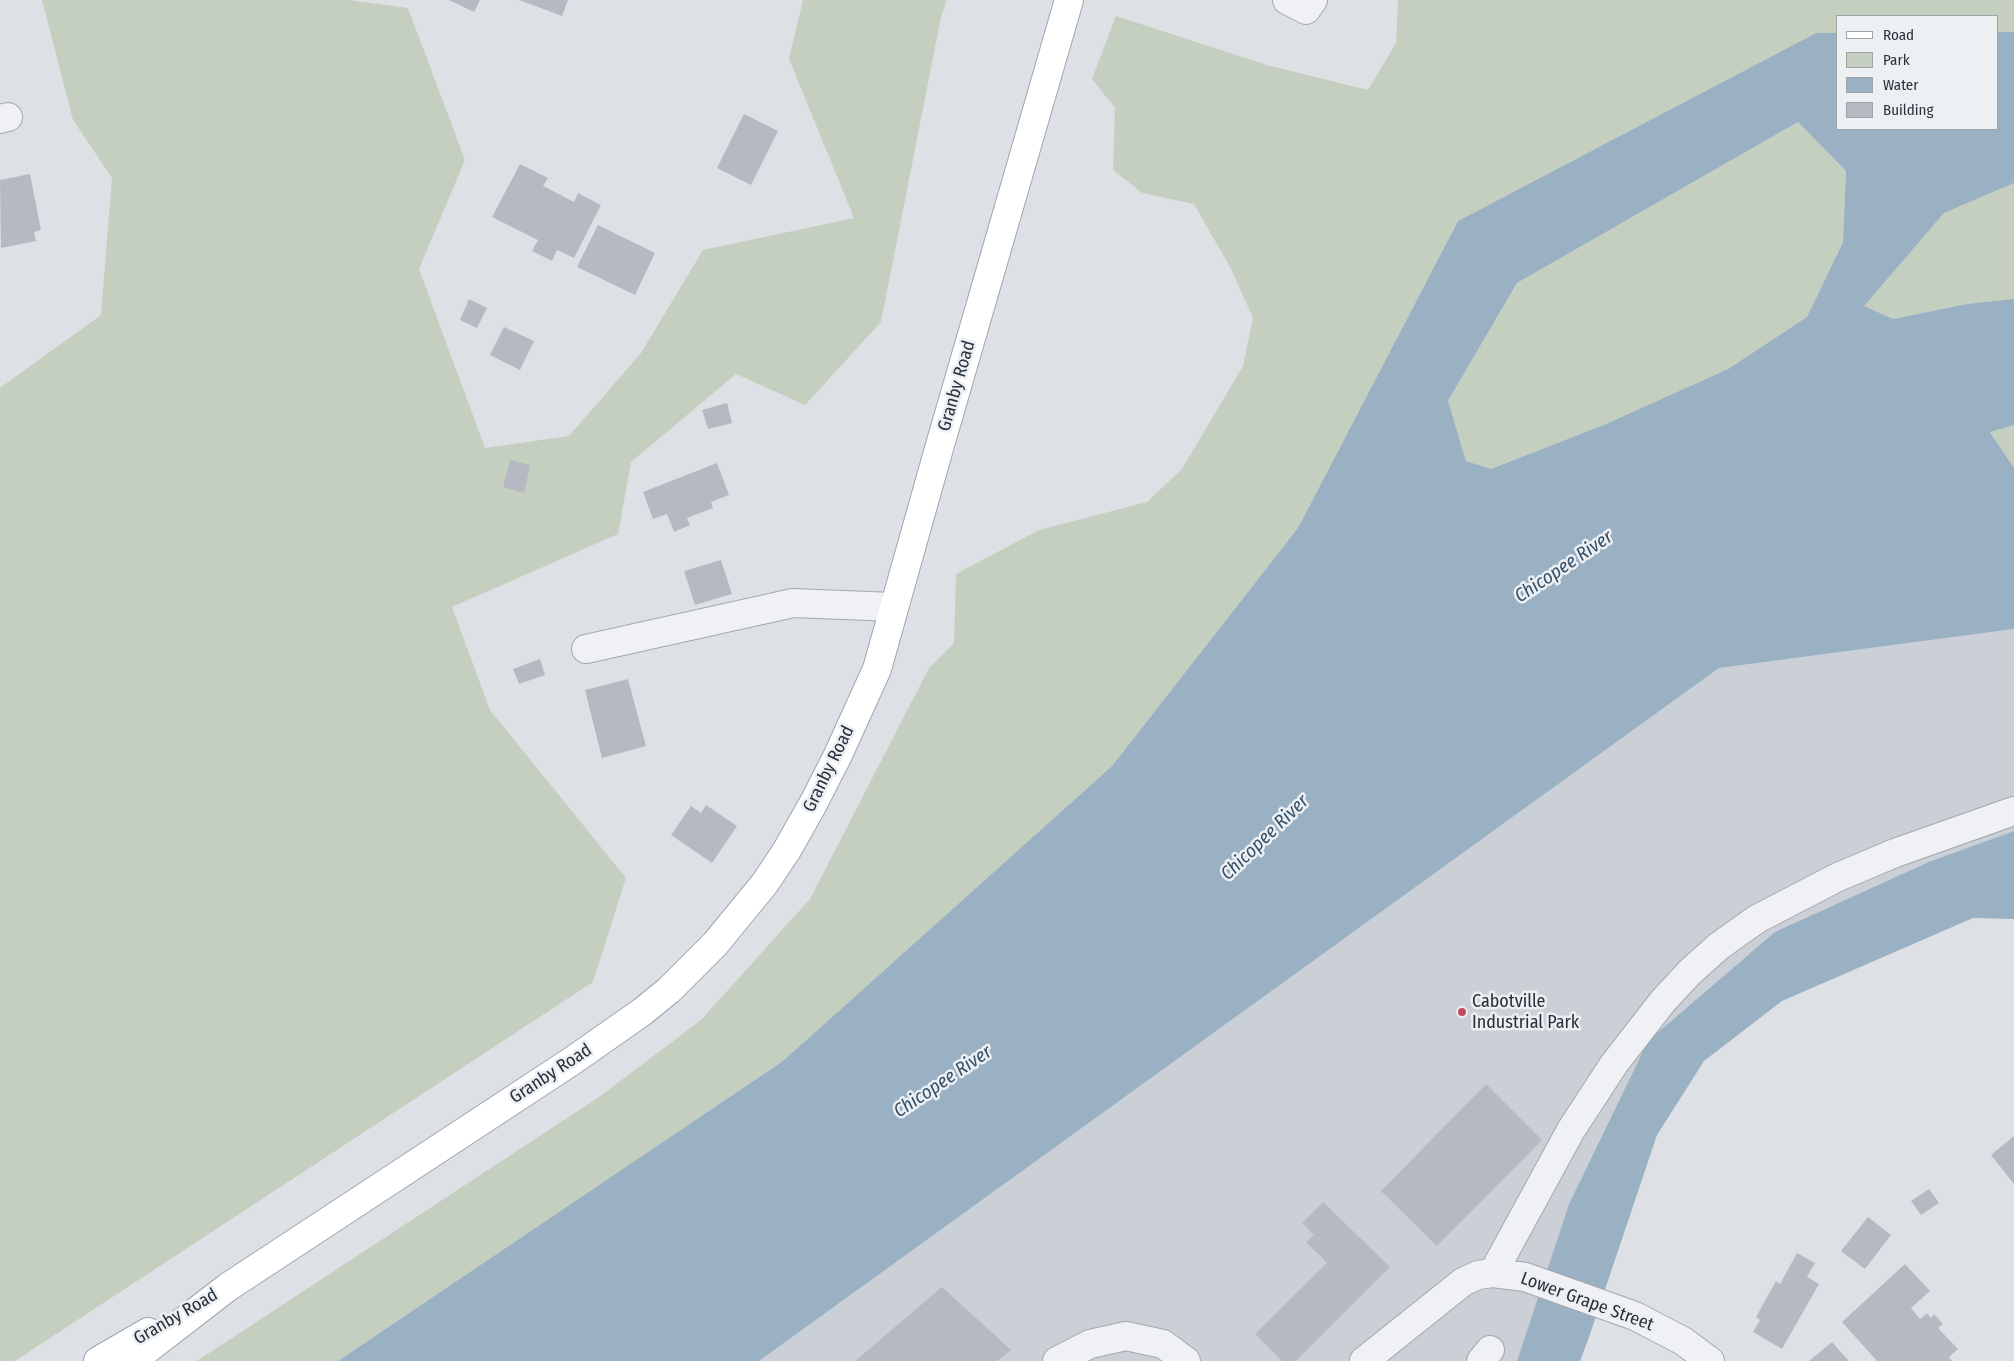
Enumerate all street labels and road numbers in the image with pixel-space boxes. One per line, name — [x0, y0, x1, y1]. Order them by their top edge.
street label: Granby Road — [934, 338, 980, 434]
street label: Granby Road — [799, 722, 859, 816]
street label: Granby Road — [506, 1040, 596, 1108]
street label: Lower Grape Street — [1518, 1268, 1656, 1336]
street label: Granby Road — [130, 1284, 222, 1350]

